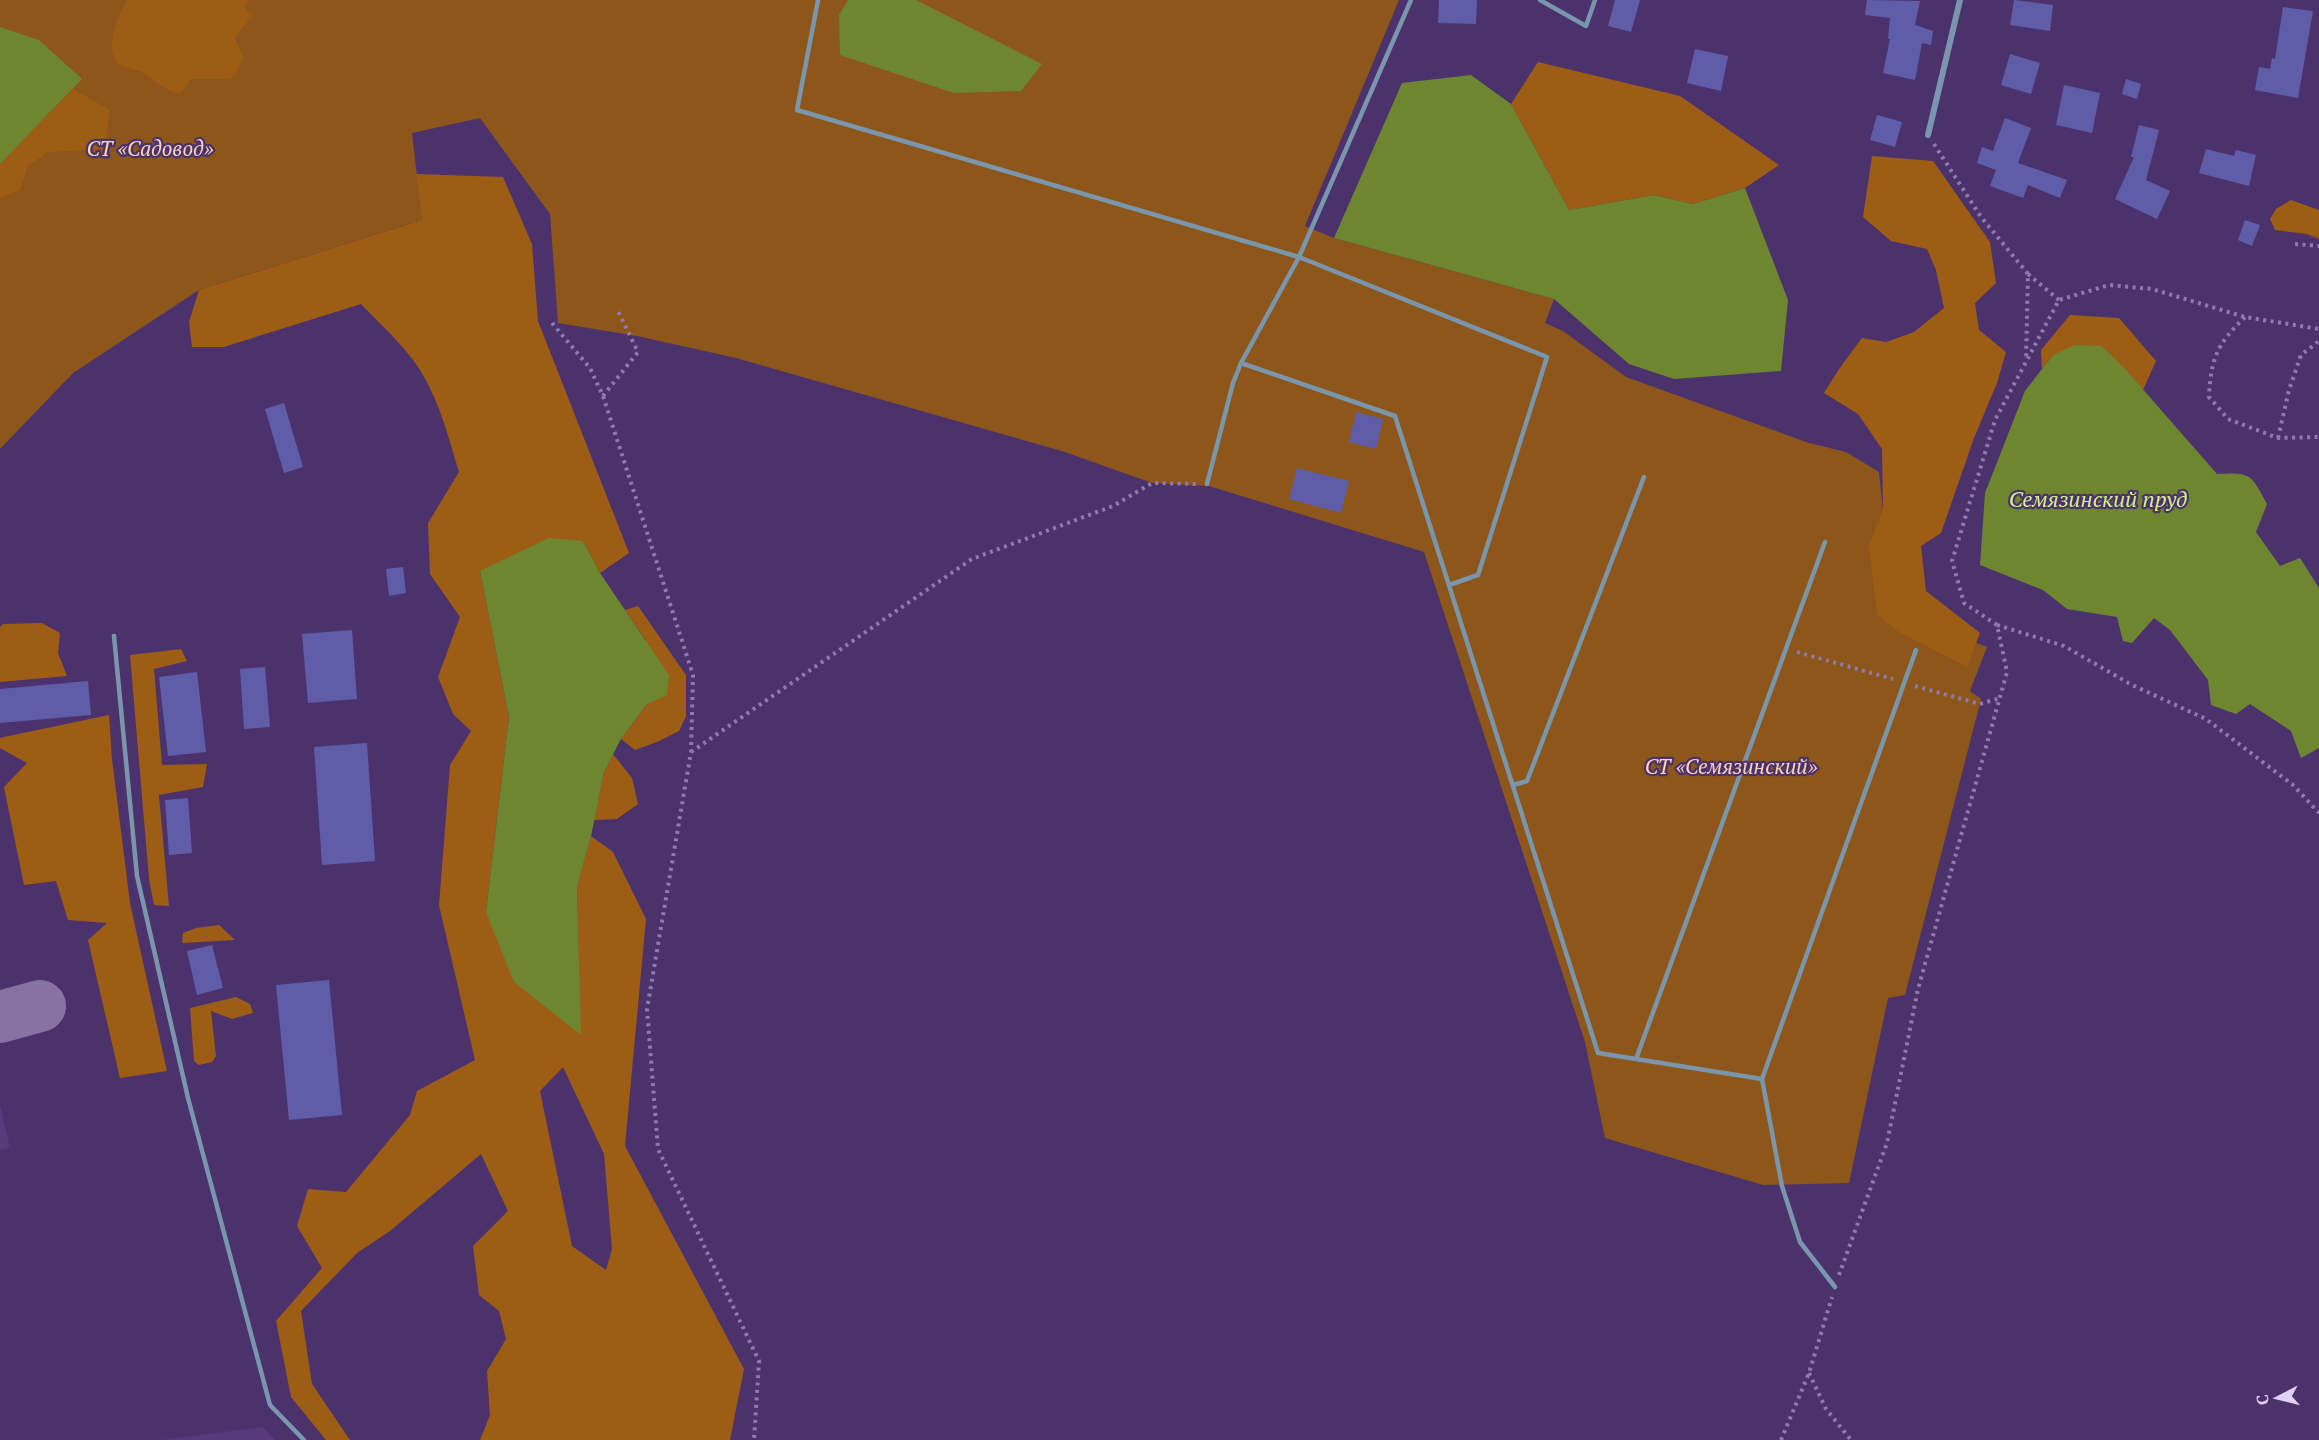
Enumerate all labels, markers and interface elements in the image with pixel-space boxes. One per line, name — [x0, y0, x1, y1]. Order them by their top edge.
park label: СТ «Садовод» — [87, 134, 214, 162]
water label: Семязинский пруд — [2009, 484, 2187, 513]
park label: СТ «Семязинский» — [1645, 752, 1818, 780]
north arrow — [2247, 1368, 2307, 1428]
text: С — [2251, 1393, 2274, 1406]

